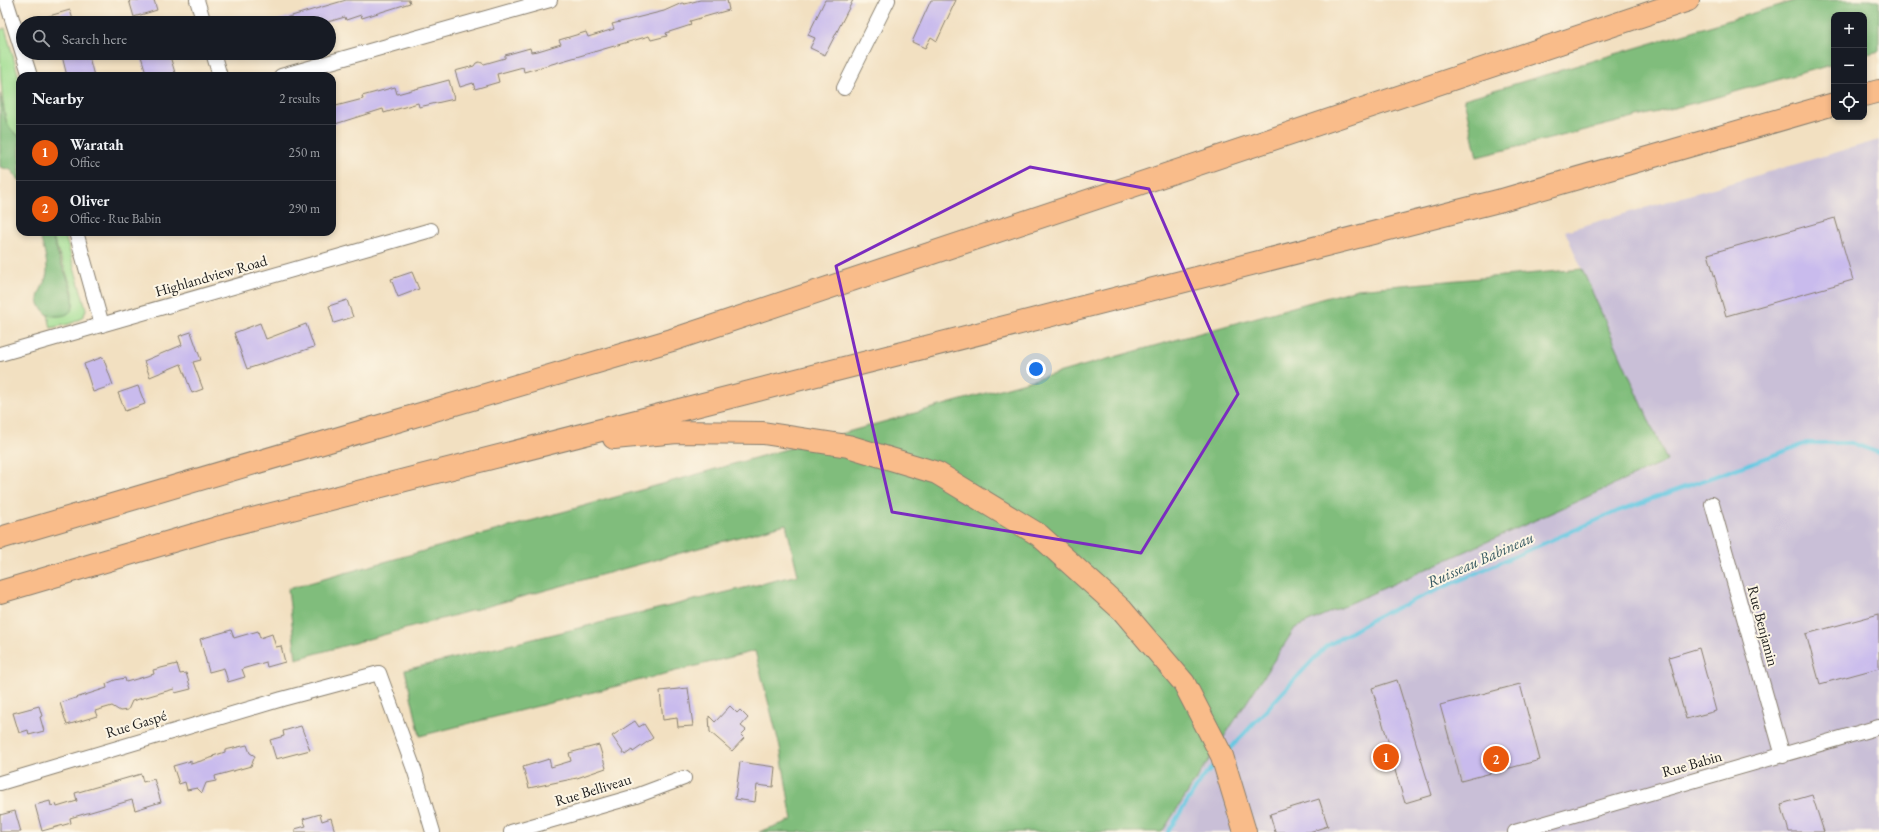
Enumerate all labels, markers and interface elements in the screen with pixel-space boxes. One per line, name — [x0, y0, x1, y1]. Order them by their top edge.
map controls — [1831, 12, 1867, 120]
button: + — [1831, 12, 1867, 48]
search box — [16, 16, 336, 60]
icon: search — [30, 27, 52, 49]
text: Search here — [62, 29, 127, 48]
button: − — [1831, 48, 1867, 84]
button: locate — [1831, 84, 1867, 120]
text: Nearby — [32, 87, 84, 109]
text: 2 results — [279, 90, 320, 107]
text: Waratah — [70, 135, 124, 154]
text: 1 — [42, 144, 48, 161]
text: 250 m — [289, 144, 320, 161]
text: Office — [70, 154, 100, 171]
text: Oliver — [70, 191, 110, 210]
text: 2 — [42, 200, 48, 217]
text: 290 m — [289, 200, 320, 217]
text: Office · Rue Babin — [70, 210, 161, 227]
street label: Highlandview Road — [153, 250, 270, 301]
your location — [1026, 359, 1046, 379]
water label: Ruisseau Babineau — [1423, 526, 1537, 592]
street label: Rue Benjamin — [1744, 583, 1783, 668]
street label: Rue Gaspé — [103, 705, 169, 742]
pin: 1 — [1373, 742, 1399, 772]
pin: 2 — [1483, 744, 1509, 774]
street label: Rue Babin — [1660, 746, 1724, 781]
street label: Rue Belliveau — [552, 769, 633, 810]

